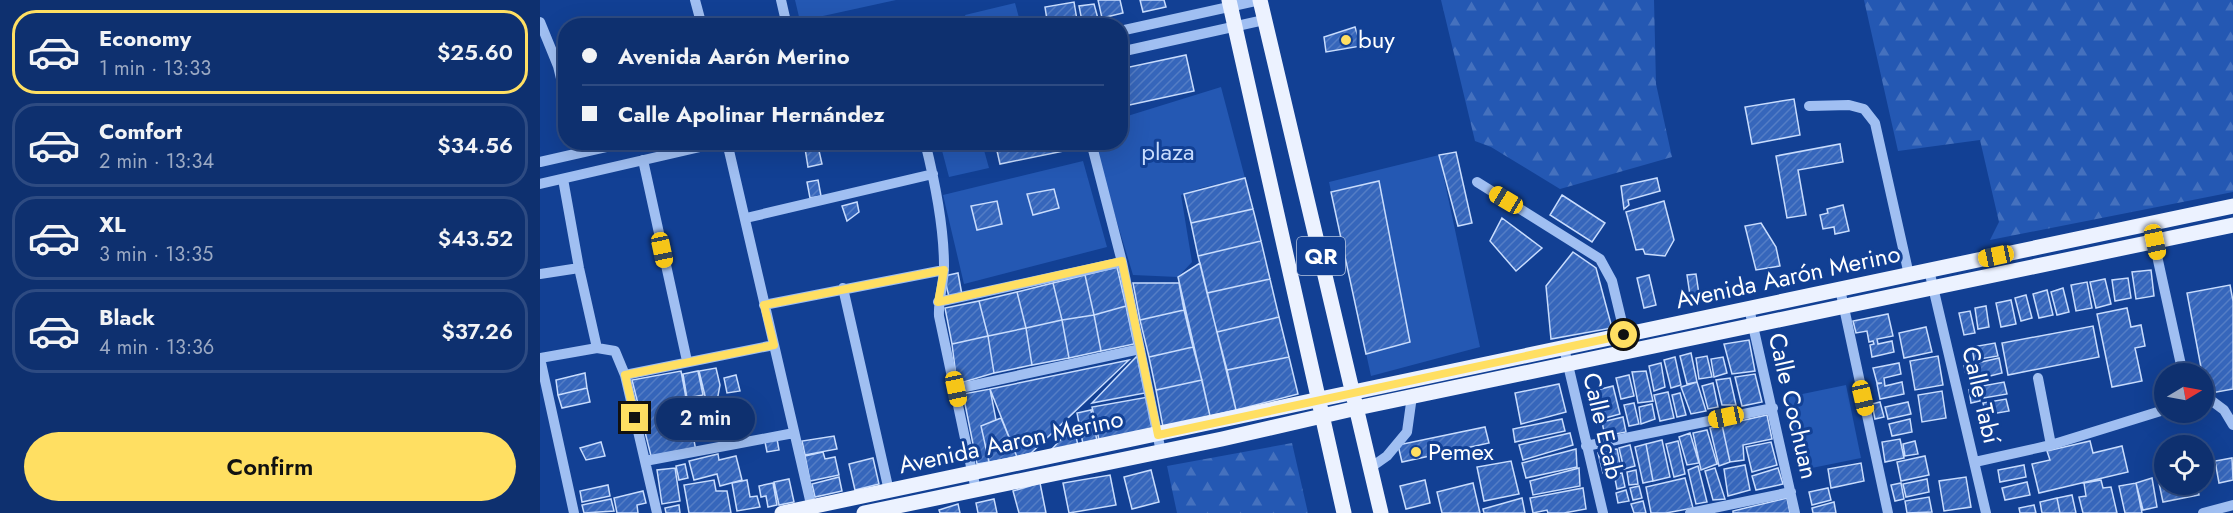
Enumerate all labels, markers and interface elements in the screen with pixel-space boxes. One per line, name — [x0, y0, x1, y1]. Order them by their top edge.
text: Economy — [99, 22, 191, 54]
place label: buy — [1358, 22, 1395, 57]
icon: car — [27, 25, 81, 79]
marker: buy — [1339, 33, 1353, 47]
text: $25.60 — [437, 36, 513, 68]
text: Avenida Aarón Merino — [618, 40, 850, 72]
text: 1 min · 13:33 — [99, 54, 211, 83]
text: Calle Apolinar Hernández — [618, 98, 885, 130]
text: Comfort — [99, 115, 182, 147]
icon: car — [27, 118, 81, 172]
text: $34.56 — [437, 129, 513, 161]
park label: plaza — [1141, 134, 1195, 169]
text: 2 min · 13:34 — [99, 147, 214, 176]
car — [1486, 183, 1526, 217]
text: XL — [99, 208, 126, 240]
icon: car — [27, 211, 81, 265]
text: $43.52 — [438, 222, 513, 254]
car — [2142, 223, 2168, 261]
car — [649, 231, 675, 269]
street label: Avenida Aarón Merino — [1672, 236, 1903, 317]
road number: QR — [1297, 237, 1345, 275]
text: 3 min · 13:35 — [99, 240, 213, 269]
car — [1977, 243, 2015, 269]
text: Black — [99, 301, 155, 333]
icon: car — [27, 304, 81, 358]
text: $37.26 — [441, 315, 513, 347]
route start — [1610, 321, 1637, 348]
street label: Calle Cochuan — [1760, 329, 1827, 482]
text: 4 min · 13:36 — [99, 333, 214, 362]
street label: Calle Tabí — [1953, 343, 2010, 448]
north arrow — [2154, 363, 2214, 423]
map controls — [2154, 363, 2214, 495]
street label: Calle Ecab — [1574, 369, 1633, 483]
car — [943, 370, 969, 408]
car — [1850, 378, 1876, 418]
callout: 2 min — [656, 397, 755, 439]
street label: Avenida Aaron Merino — [895, 401, 1126, 482]
route end — [621, 404, 648, 431]
text: 2 min — [680, 404, 731, 433]
car — [1707, 404, 1745, 430]
button: Confirm — [24, 432, 516, 501]
place label: Pemex — [1428, 434, 1495, 469]
button: locate — [2154, 435, 2214, 495]
marker: Pemex — [1409, 445, 1423, 459]

